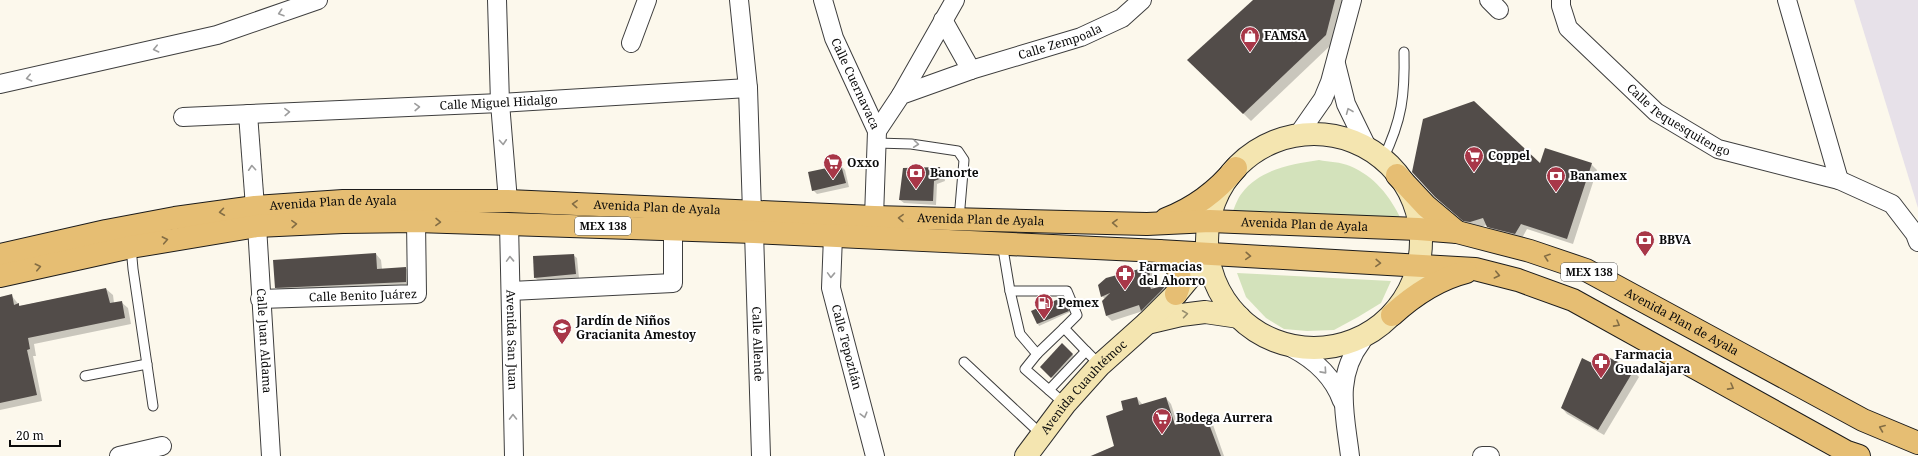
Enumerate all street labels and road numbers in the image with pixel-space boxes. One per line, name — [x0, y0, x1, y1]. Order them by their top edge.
street label: Calle Zempoala — [1016, 19, 1105, 63]
street label: Calle Cuernavaca — [827, 35, 884, 132]
street label: Calle Tequesquitengo — [1623, 79, 1732, 160]
street label: Calle Miguel Hidalgo — [439, 91, 558, 114]
street label: Avenida Plan de Ayala — [269, 192, 397, 214]
street label: Avenida Plan de Ayala — [593, 196, 721, 218]
street label: Avenida Plan de Ayala — [917, 209, 1045, 229]
street label: Avenida Plan de Ayala — [1241, 213, 1369, 235]
road number: MEX 138 — [575, 217, 631, 235]
road number: MEX 138 — [1561, 263, 1617, 281]
street label: Avenida Plan de Ayala — [1622, 284, 1742, 359]
street label: Calle Benito Juárez — [309, 285, 417, 305]
street label: Calle Juan Aldama — [253, 288, 276, 394]
street label: Avenida San Juan — [502, 289, 522, 391]
street label: Calle Tepoztlán — [828, 302, 866, 391]
street label: Calle Allende — [748, 306, 768, 382]
street label: Avenida Cuauhtémoc — [1036, 336, 1130, 438]

